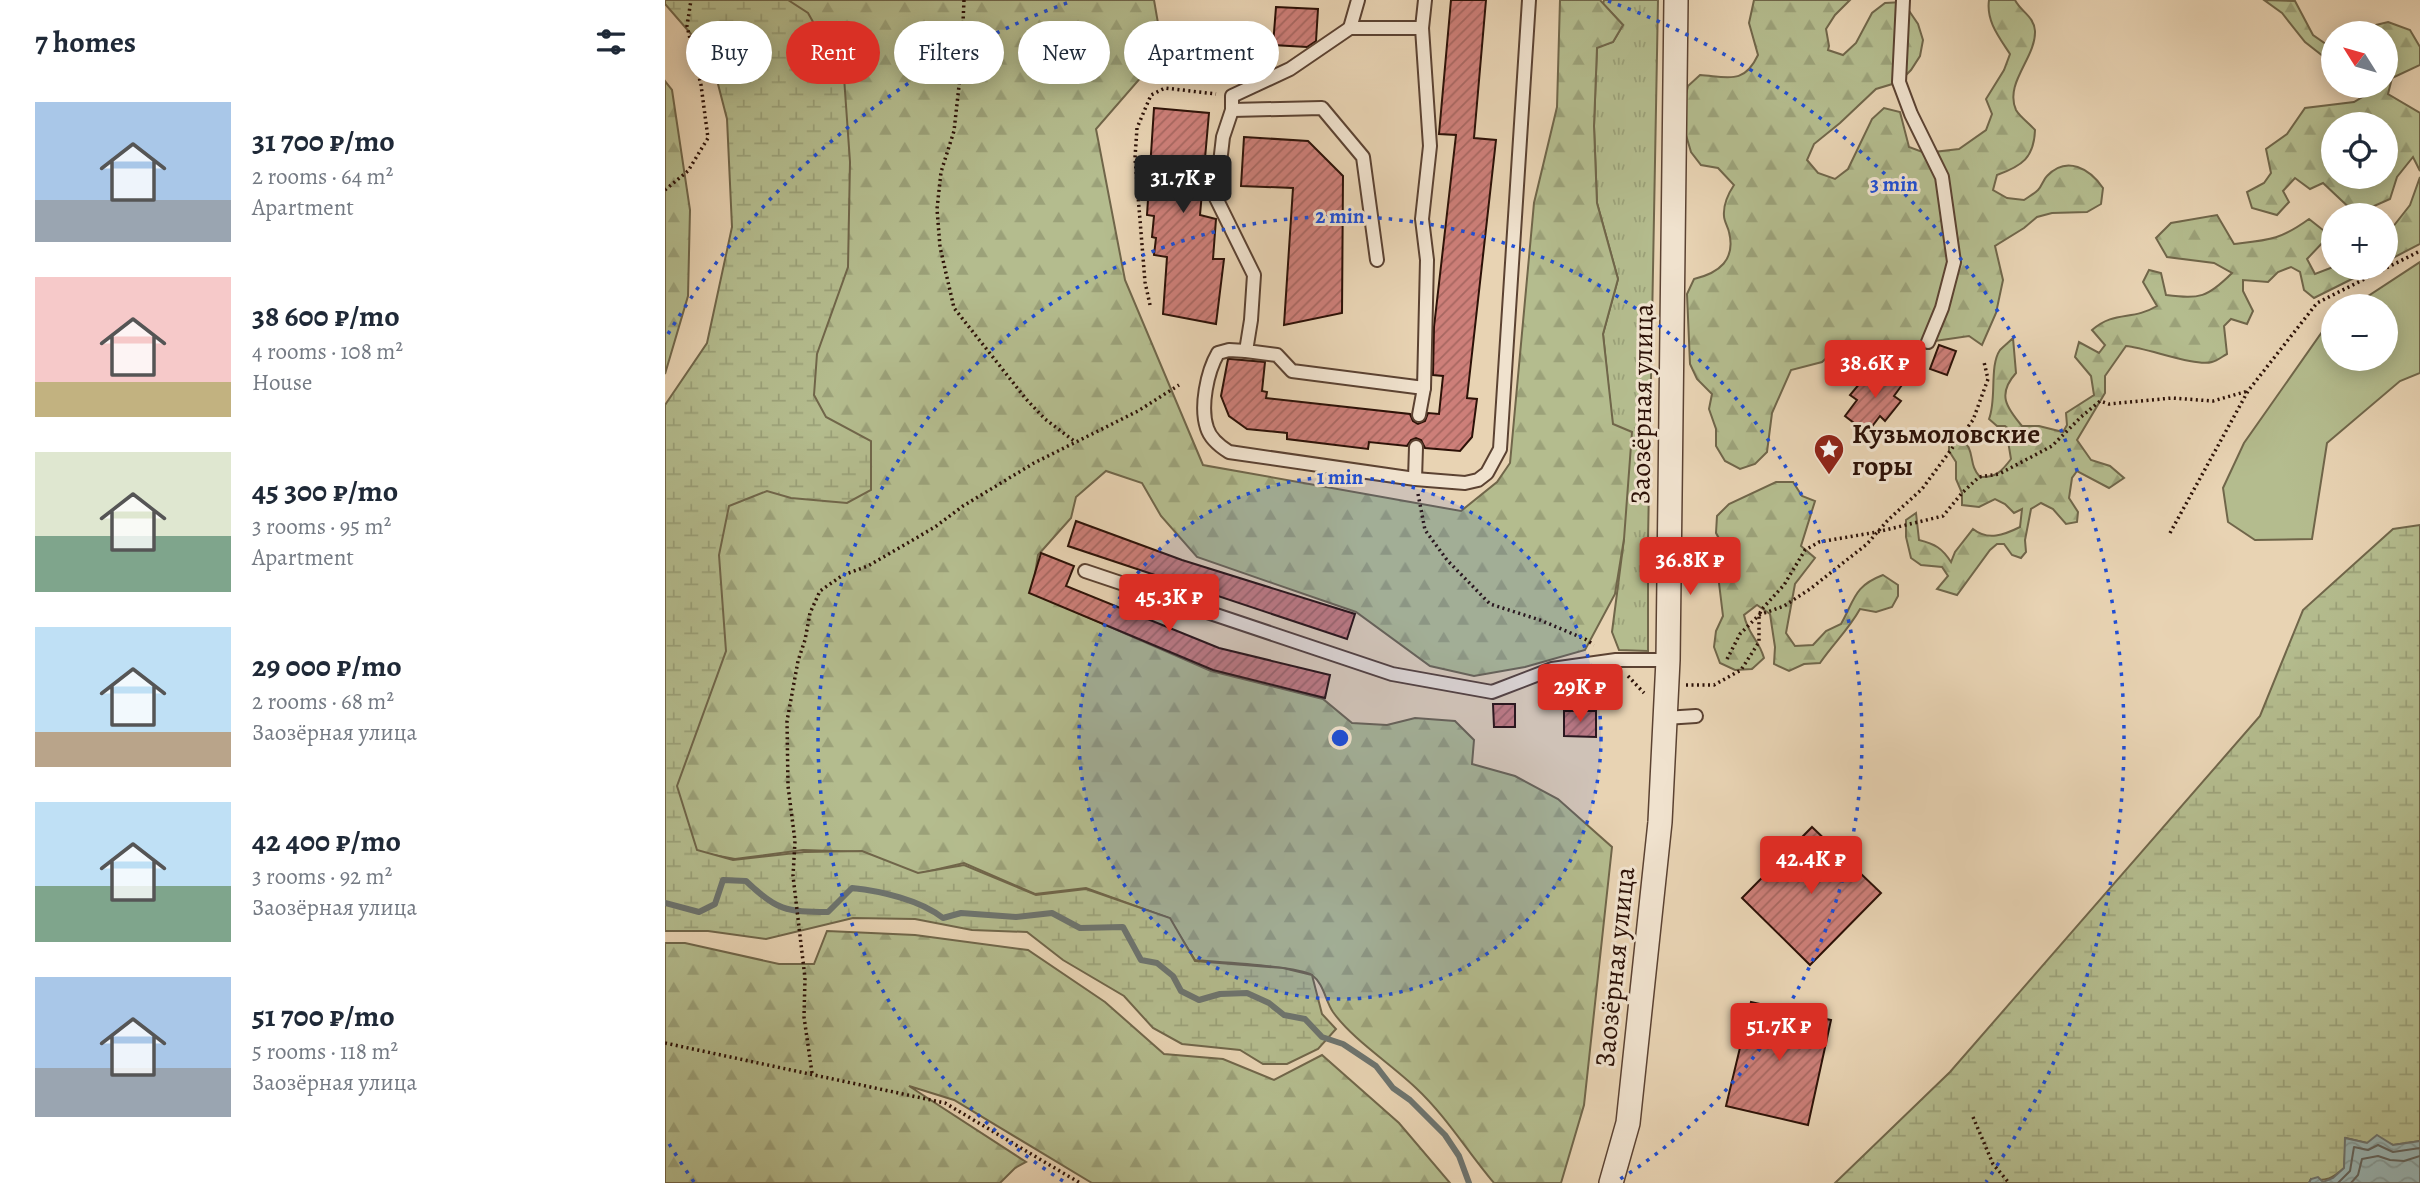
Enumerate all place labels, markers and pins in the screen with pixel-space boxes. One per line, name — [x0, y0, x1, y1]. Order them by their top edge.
pin: 31.7K ₽ — [1118, 156, 1248, 215]
pin: 38.6K ₽ — [1810, 340, 1940, 400]
place label: Кузьмоловские горы — [1852, 415, 2040, 485]
place icon: Кузьмоловские горы — [1812, 432, 1846, 476]
pin: 36.8K ₽ — [1625, 538, 1755, 597]
pin: 45.3K ₽ — [1104, 574, 1234, 634]
pin: 29K ₽ — [1531, 664, 1629, 724]
centre of rings — [1328, 726, 1352, 750]
pin: 42.4K ₽ — [1746, 836, 1876, 896]
pin: 51.7K ₽ — [1714, 1004, 1844, 1063]

